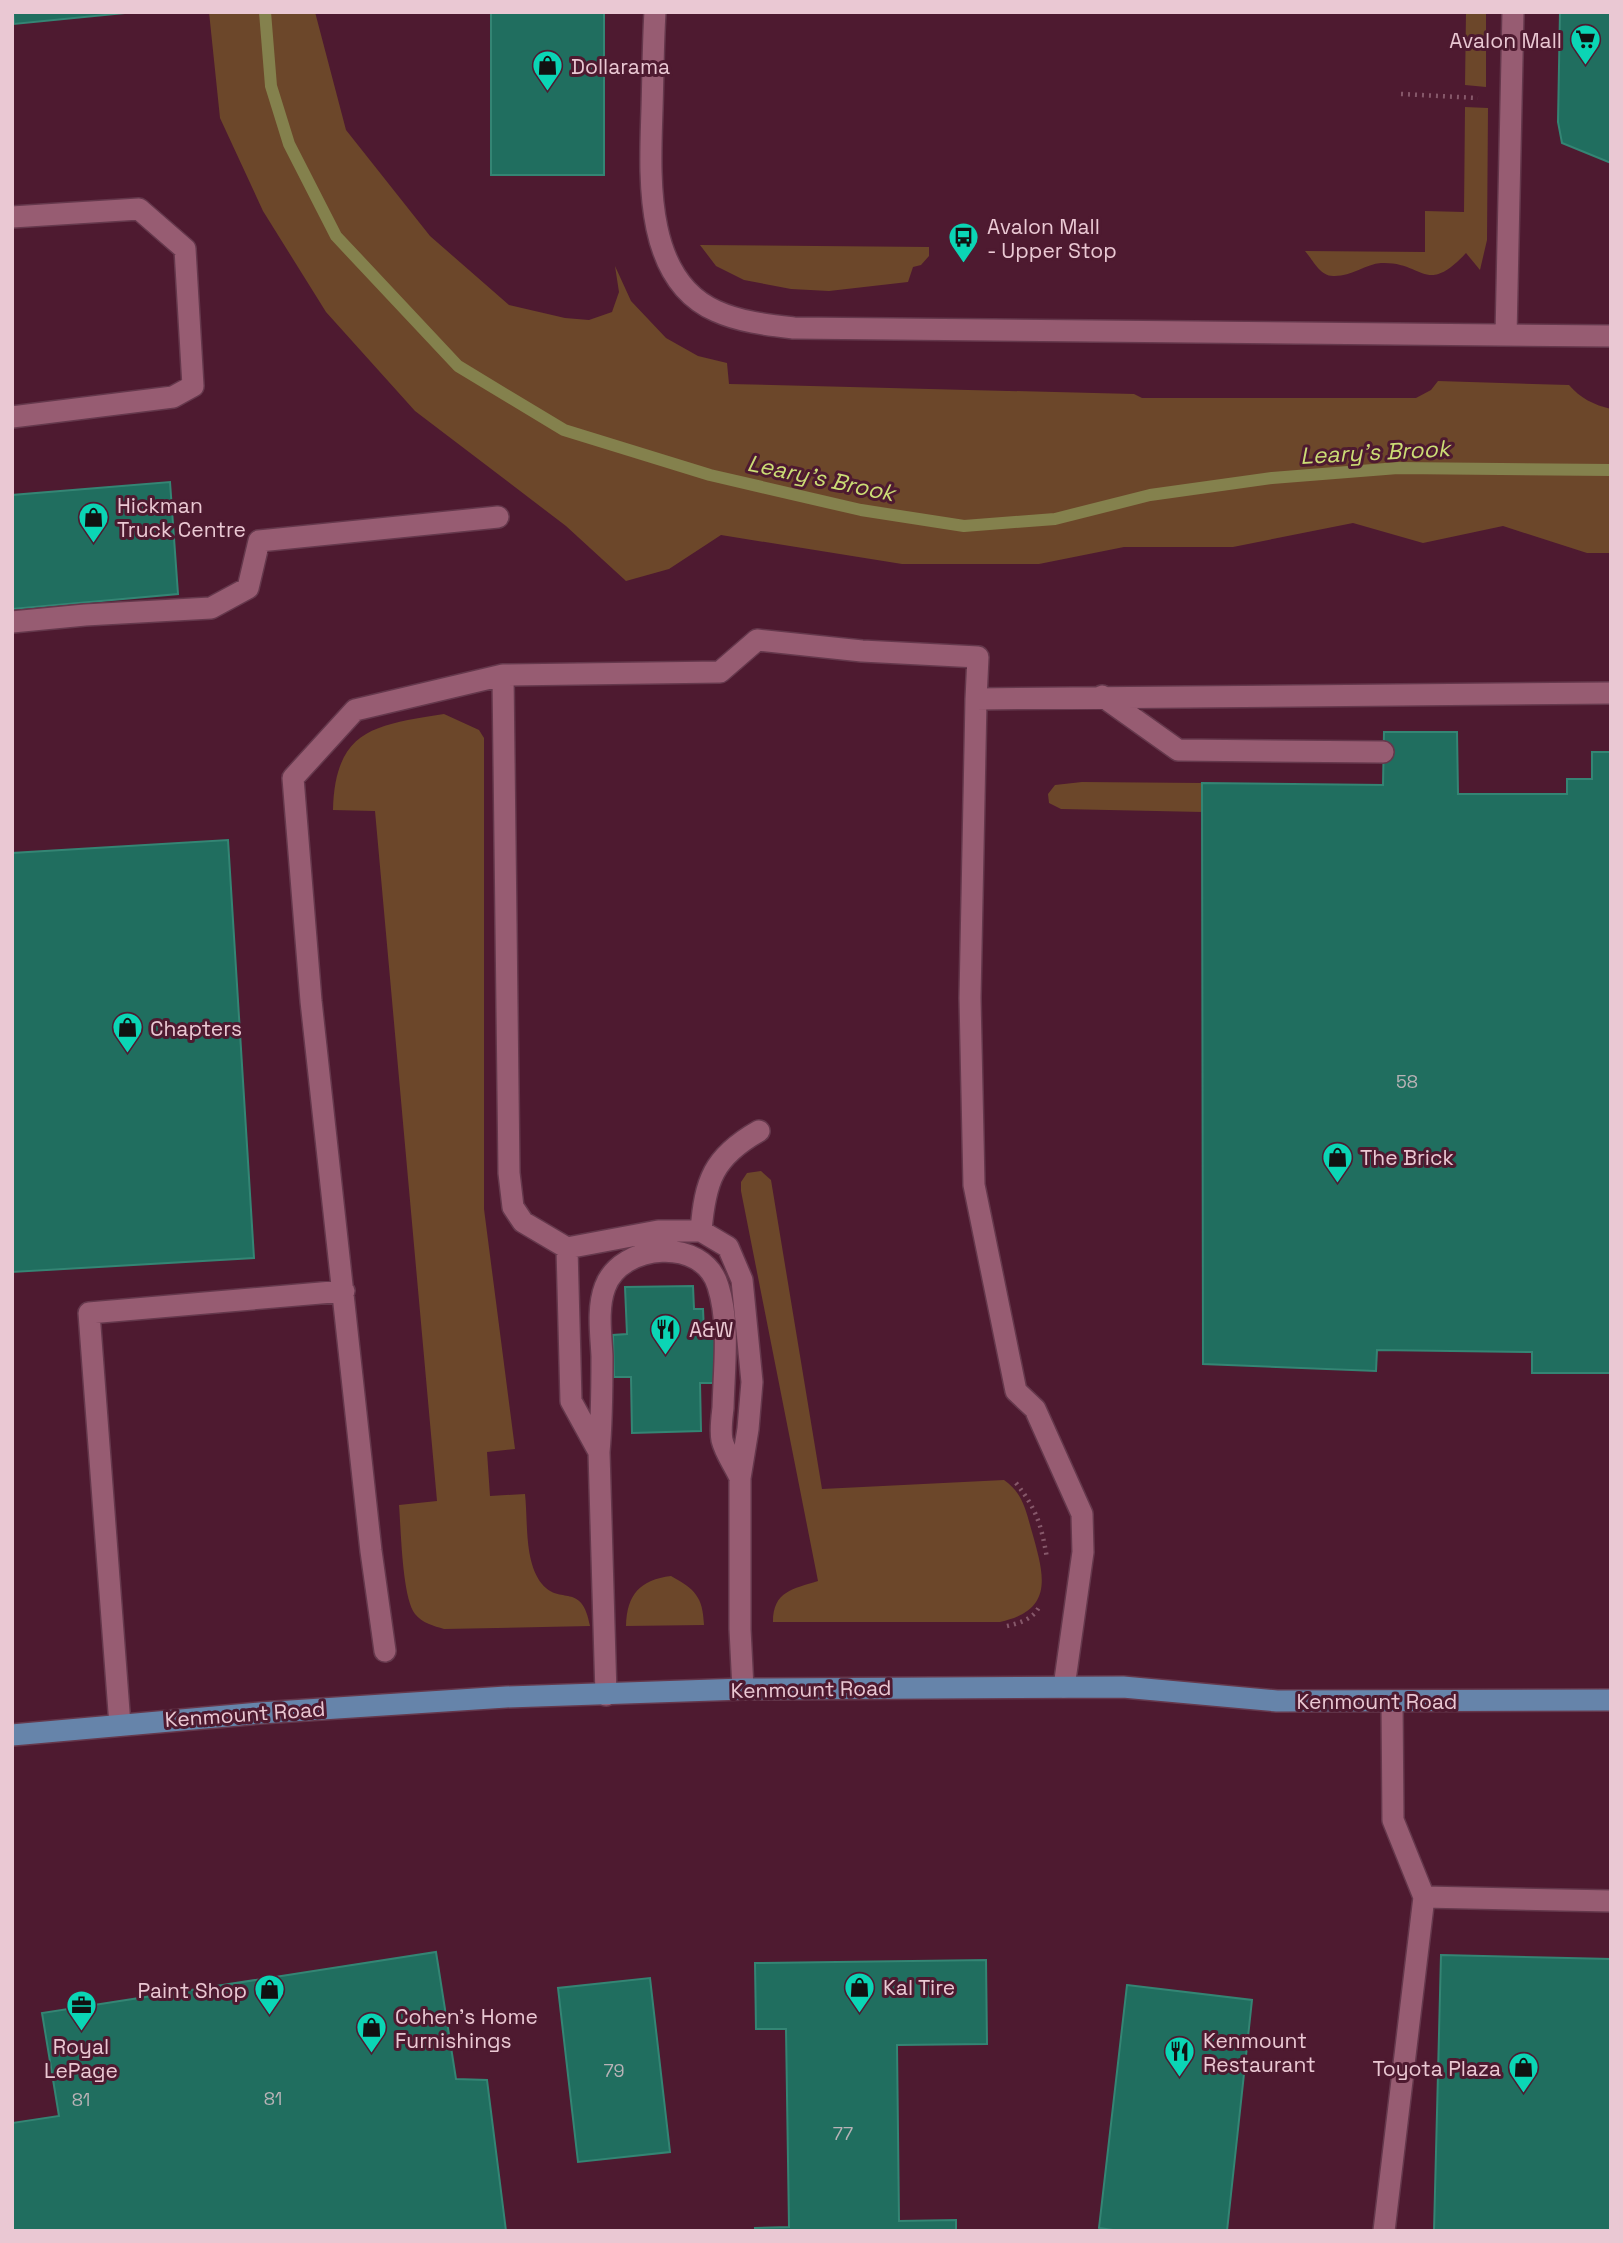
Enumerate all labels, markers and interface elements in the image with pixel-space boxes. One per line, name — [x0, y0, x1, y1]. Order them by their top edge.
supermarket icon: Avalon Mall — [1568, 23, 1602, 67]
place label: Avalon Mall — [1449, 27, 1562, 54]
shop icon: Dollarama — [531, 49, 565, 93]
place label: Dollarama — [571, 53, 670, 80]
place label: Avalon Mall - Upper Stop — [987, 213, 1117, 264]
bus stop icon: Avalon Mall - Upper Stop — [947, 221, 981, 265]
water label: Leary's Brook — [1299, 433, 1453, 471]
water label: Leary's Brook — [744, 448, 900, 509]
place label: Hickman Truck Centre — [117, 492, 246, 543]
shop icon: Hickman Truck Centre — [77, 500, 111, 544]
shop icon: Chapters — [110, 1011, 144, 1055]
place label: Chapters — [150, 1015, 242, 1042]
house number: 58 — [1396, 1070, 1418, 1093]
shop icon: The Brick — [1320, 1140, 1354, 1184]
place label: The Brick — [1360, 1144, 1454, 1171]
restaurant icon: A&W — [649, 1312, 683, 1356]
place label: A&W — [689, 1316, 733, 1343]
street label: Kenmount Road — [730, 1674, 892, 1704]
street label: Kenmount Road — [1297, 1688, 1457, 1715]
street label: Kenmount Road — [164, 1695, 326, 1733]
shop icon: Kal Tire — [843, 1970, 877, 2014]
shop icon: Paint Shop — [253, 1973, 287, 2017]
place label: Kal Tire — [883, 1974, 955, 2001]
place label: Paint Shop — [138, 1977, 247, 2004]
office icon: Royal LePage — [64, 1989, 98, 2033]
place label: Cohen's Home Furnishings — [395, 2003, 538, 2054]
shop icon: Cohen's Home Furnishings — [355, 2011, 389, 2055]
place label: Kenmount Restaurant — [1203, 2027, 1316, 2078]
place label: Royal LePage — [44, 2033, 118, 2084]
restaurant icon: Kenmount Restaurant — [1163, 2035, 1197, 2079]
shop icon: Toyota Plaza — [1507, 2051, 1541, 2095]
place label: Toyota Plaza — [1372, 2055, 1501, 2082]
house number: 79 — [603, 2059, 625, 2082]
house number: 81 — [264, 2087, 282, 2110]
house number: 81 — [72, 2088, 90, 2111]
house number: 77 — [833, 2122, 853, 2145]

